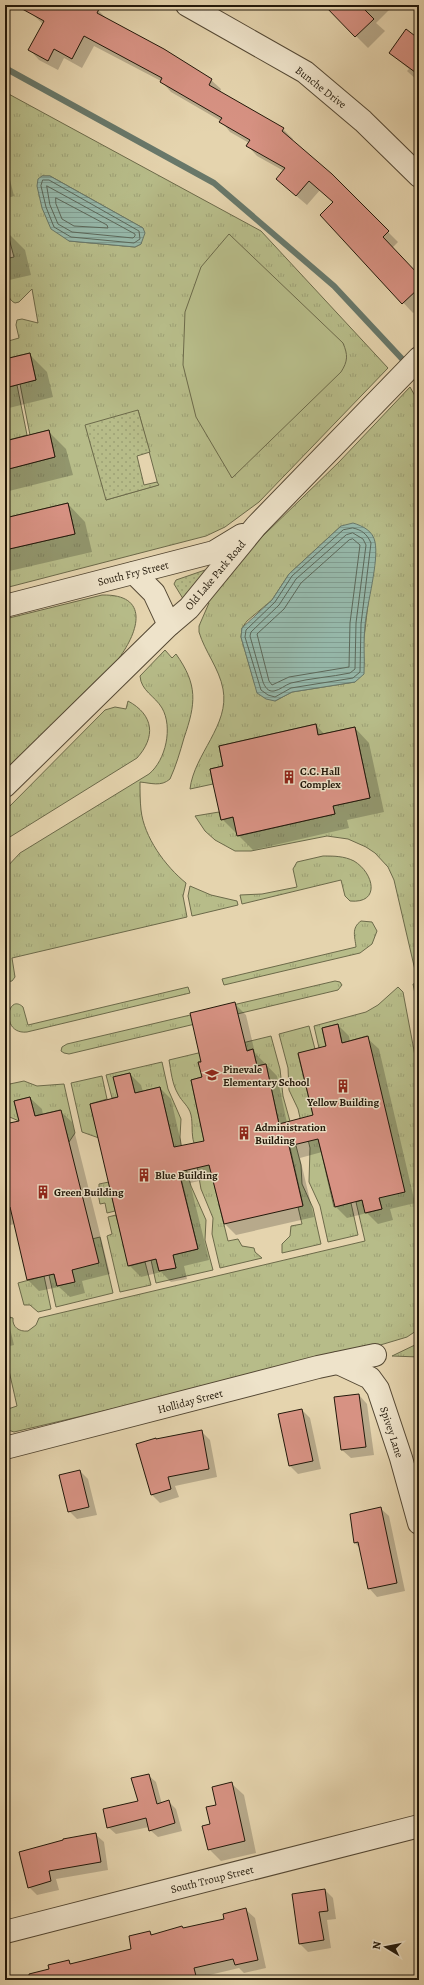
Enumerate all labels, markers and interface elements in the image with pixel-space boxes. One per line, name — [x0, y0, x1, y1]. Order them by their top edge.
street label: Bunche Drive — [292, 63, 349, 112]
street label: Old Lake Park Road — [182, 537, 249, 614]
street label: South Fry Street — [96, 557, 171, 590]
place label: C.C. Hall Complex — [300, 764, 341, 792]
building icon: C.C. Hall Complex — [281, 769, 297, 785]
place label: Pinevale Elementary School — [223, 1062, 309, 1090]
school or university icon: Pinevale Elementary School — [204, 1067, 220, 1083]
building icon: Yellow Building — [335, 1078, 351, 1094]
place label: Yellow Building — [306, 1095, 379, 1110]
place label: Administration Building — [254, 1120, 326, 1148]
building icon: Administration Building — [236, 1125, 252, 1141]
building icon: Blue Building — [136, 1167, 152, 1183]
place label: Blue Building — [155, 1168, 218, 1183]
building icon: Green Building — [35, 1184, 51, 1200]
place label: Green Building — [54, 1185, 124, 1200]
street label: Holliday Street — [156, 1385, 225, 1417]
street label: Spivey Lane — [376, 1405, 407, 1460]
street label: South Troup Street — [169, 1862, 256, 1897]
north arrow — [366, 1927, 406, 1967]
text: N — [369, 1940, 385, 1951]

